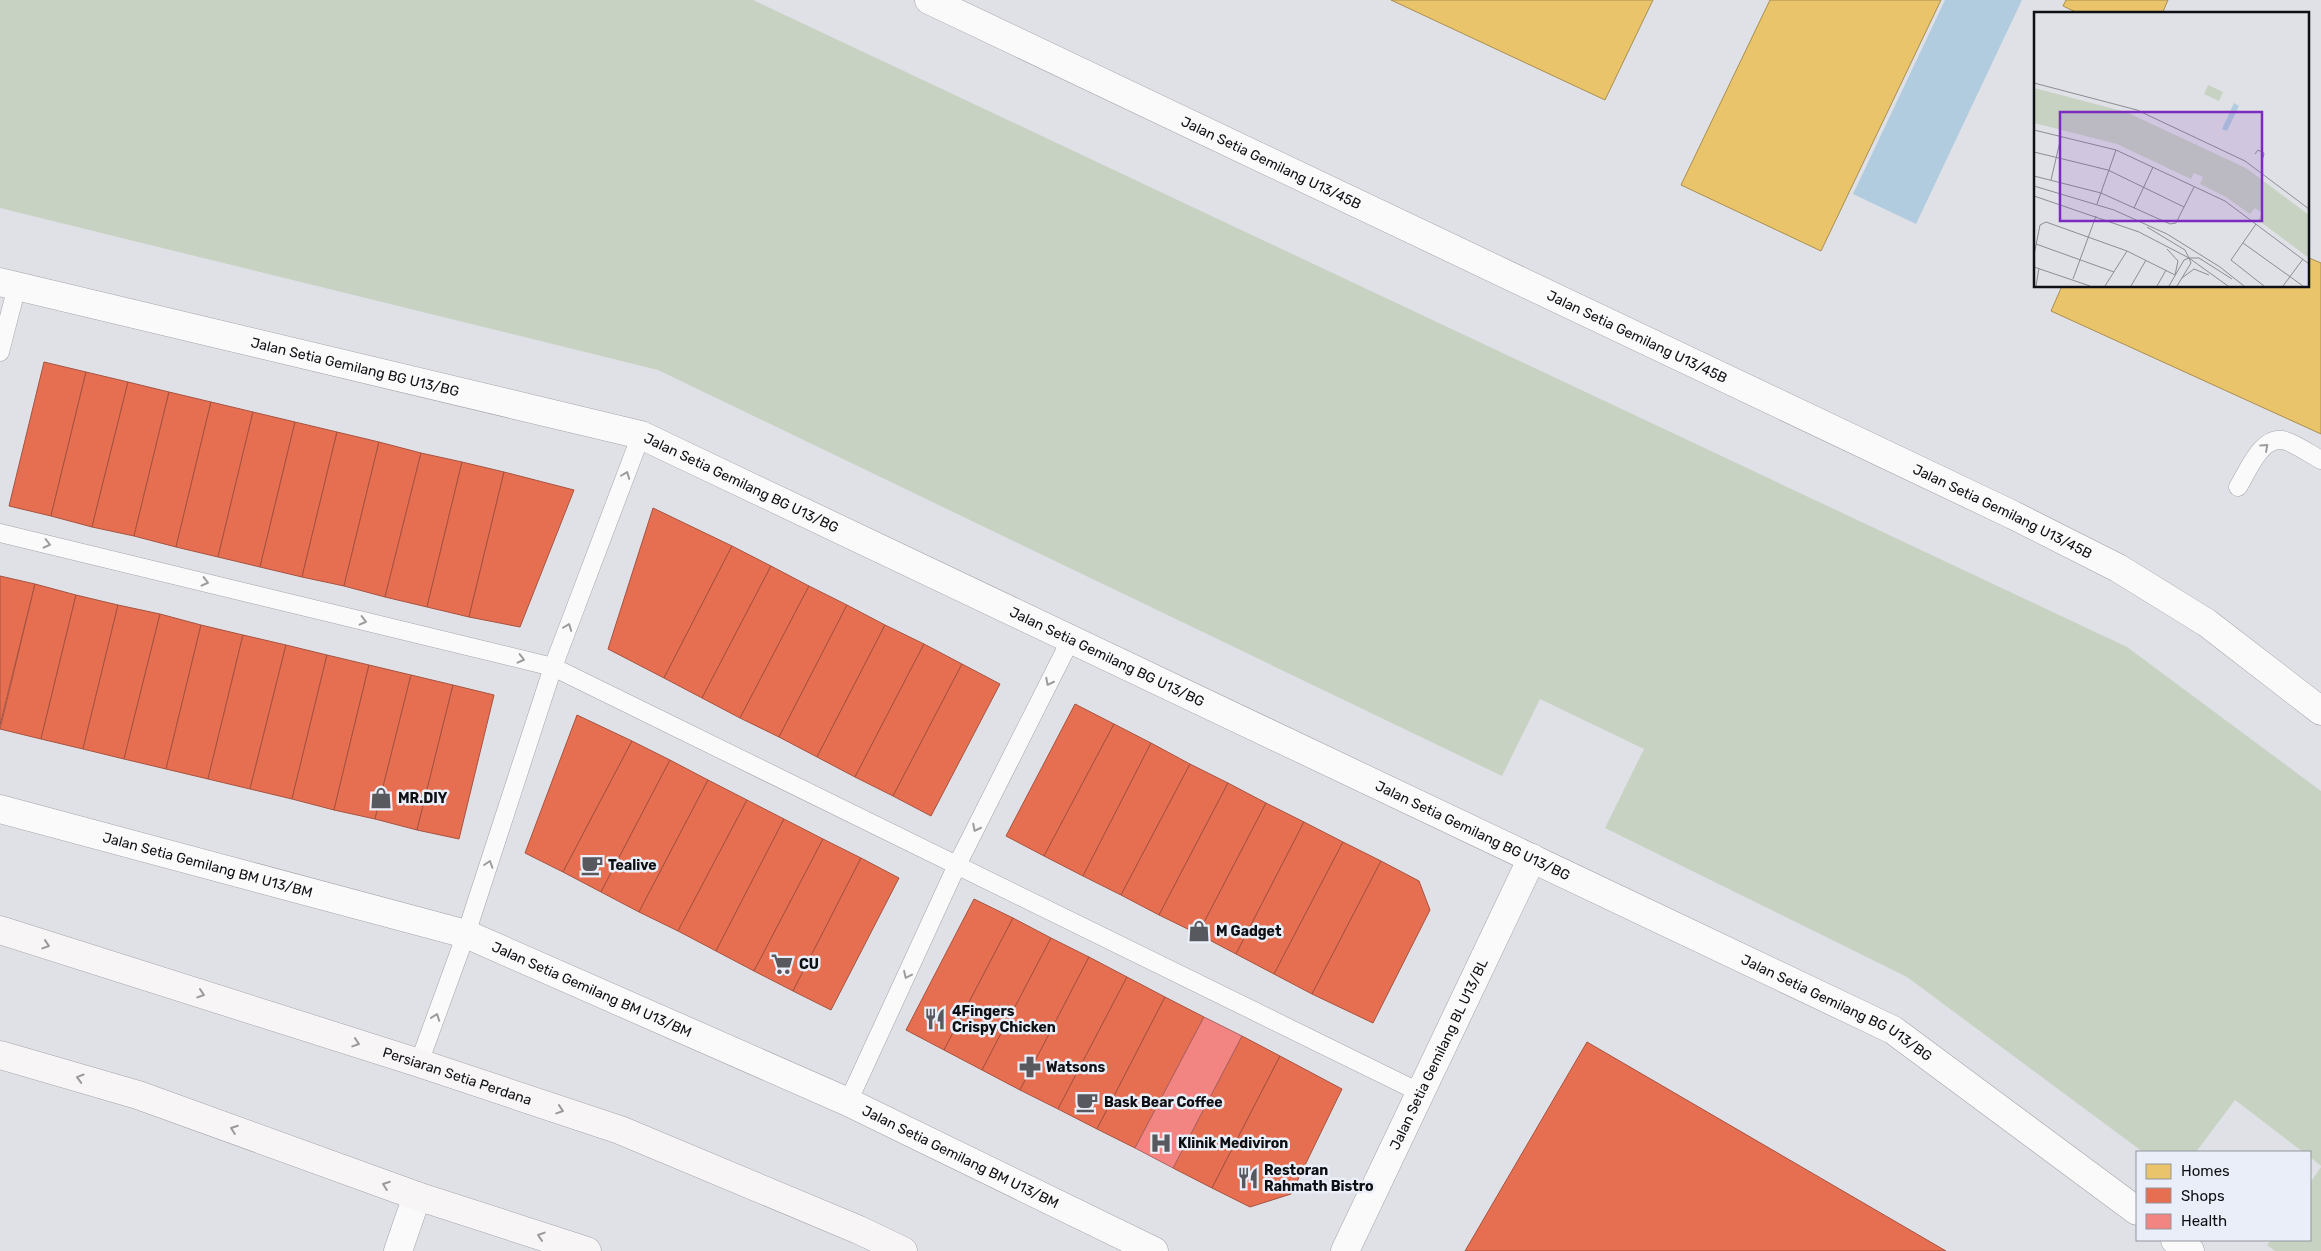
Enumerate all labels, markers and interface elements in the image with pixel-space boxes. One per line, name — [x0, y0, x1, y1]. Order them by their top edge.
inset map — [2034, 12, 2308, 288]
street label: Jalan Setia Gemilang U13/45B — [1178, 113, 1364, 213]
street label: Jalan Setia Gemilang U13/45B — [1544, 287, 1730, 387]
street label: Jalan Setia Gemilang BG U13/BG — [249, 334, 461, 400]
street label: Jalan Setia Gemilang BG U13/BG — [641, 430, 841, 537]
one-way arrow — [2259, 444, 2268, 453]
street label: Jalan Setia Gemilang U13/45B — [1910, 461, 2095, 562]
one-way arrow — [620, 471, 630, 480]
one-way arrow — [43, 538, 52, 549]
one-way arrow — [201, 577, 209, 587]
street label: Jalan Setia Gemilang BG U13/BG — [1007, 603, 1207, 710]
one-way arrow — [359, 615, 368, 626]
one-way arrow — [562, 623, 572, 632]
one-way arrow — [517, 653, 526, 664]
one-way arrow — [1045, 677, 1055, 686]
street label: Jalan Setia Gemilang BG U13/BG — [1373, 777, 1573, 884]
shop icon: MR.DIY — [368, 785, 394, 811]
place label: MR.DIY — [398, 790, 448, 807]
one-way arrow — [972, 822, 982, 831]
street label: Jalan Setia Gemilang BM U13/BM — [101, 829, 314, 901]
cafe icon: Tealive — [579, 852, 605, 878]
place label: Tealive — [608, 857, 657, 874]
one-way arrow — [483, 860, 493, 868]
shop icon: M Gadget — [1186, 918, 1212, 944]
place label: M Gadget — [1216, 923, 1282, 940]
street label: Jalan Setia Gemilang BM U13/BM — [489, 938, 694, 1041]
one-way arrow — [42, 939, 50, 949]
supermarket icon: CU — [769, 951, 795, 977]
street label: Jalan Setia Gemilang BG U13/BG — [1738, 951, 1935, 1065]
place label: CU — [799, 956, 819, 973]
street label: Jalan Setia Gemilang BL U13/BL — [1386, 956, 1492, 1153]
one-way arrow — [903, 969, 913, 978]
one-way arrow — [197, 988, 205, 998]
place label: 4Fingers Crispy Chicken — [952, 1003, 1056, 1036]
restaurant icon: 4Fingers Crispy Chicken — [922, 1006, 948, 1032]
one-way arrow — [430, 1014, 440, 1022]
one-way arrow — [351, 1037, 360, 1047]
street label: Persiaran Setia Perdana — [380, 1044, 534, 1109]
pharmacy icon: Watsons — [1017, 1054, 1043, 1080]
place label: Watsons — [1046, 1059, 1105, 1076]
one-way arrow — [75, 1073, 84, 1084]
cafe icon: Bask Bear Coffee — [1074, 1089, 1100, 1115]
place label: Bask Bear Coffee — [1104, 1094, 1223, 1111]
street label: Jalan Setia Gemilang BM U13/BM — [859, 1102, 1061, 1212]
one-way arrow — [556, 1104, 564, 1114]
one-way arrow — [230, 1125, 239, 1135]
hospital icon: Klinik Mediviron — [1148, 1130, 1174, 1156]
place label: Klinik Mediviron — [1178, 1135, 1288, 1152]
legend — [2136, 1151, 2311, 1241]
place label: Restoran Rahmath Bistro — [1264, 1162, 1374, 1195]
text: Homes — [2181, 1162, 2230, 1180]
restaurant icon: Restoran Rahmath Bistro — [1235, 1165, 1261, 1191]
one-way arrow — [383, 1181, 391, 1191]
text: Shops — [2181, 1187, 2225, 1205]
text: Health — [2181, 1212, 2227, 1230]
one-way arrow — [537, 1232, 545, 1242]

